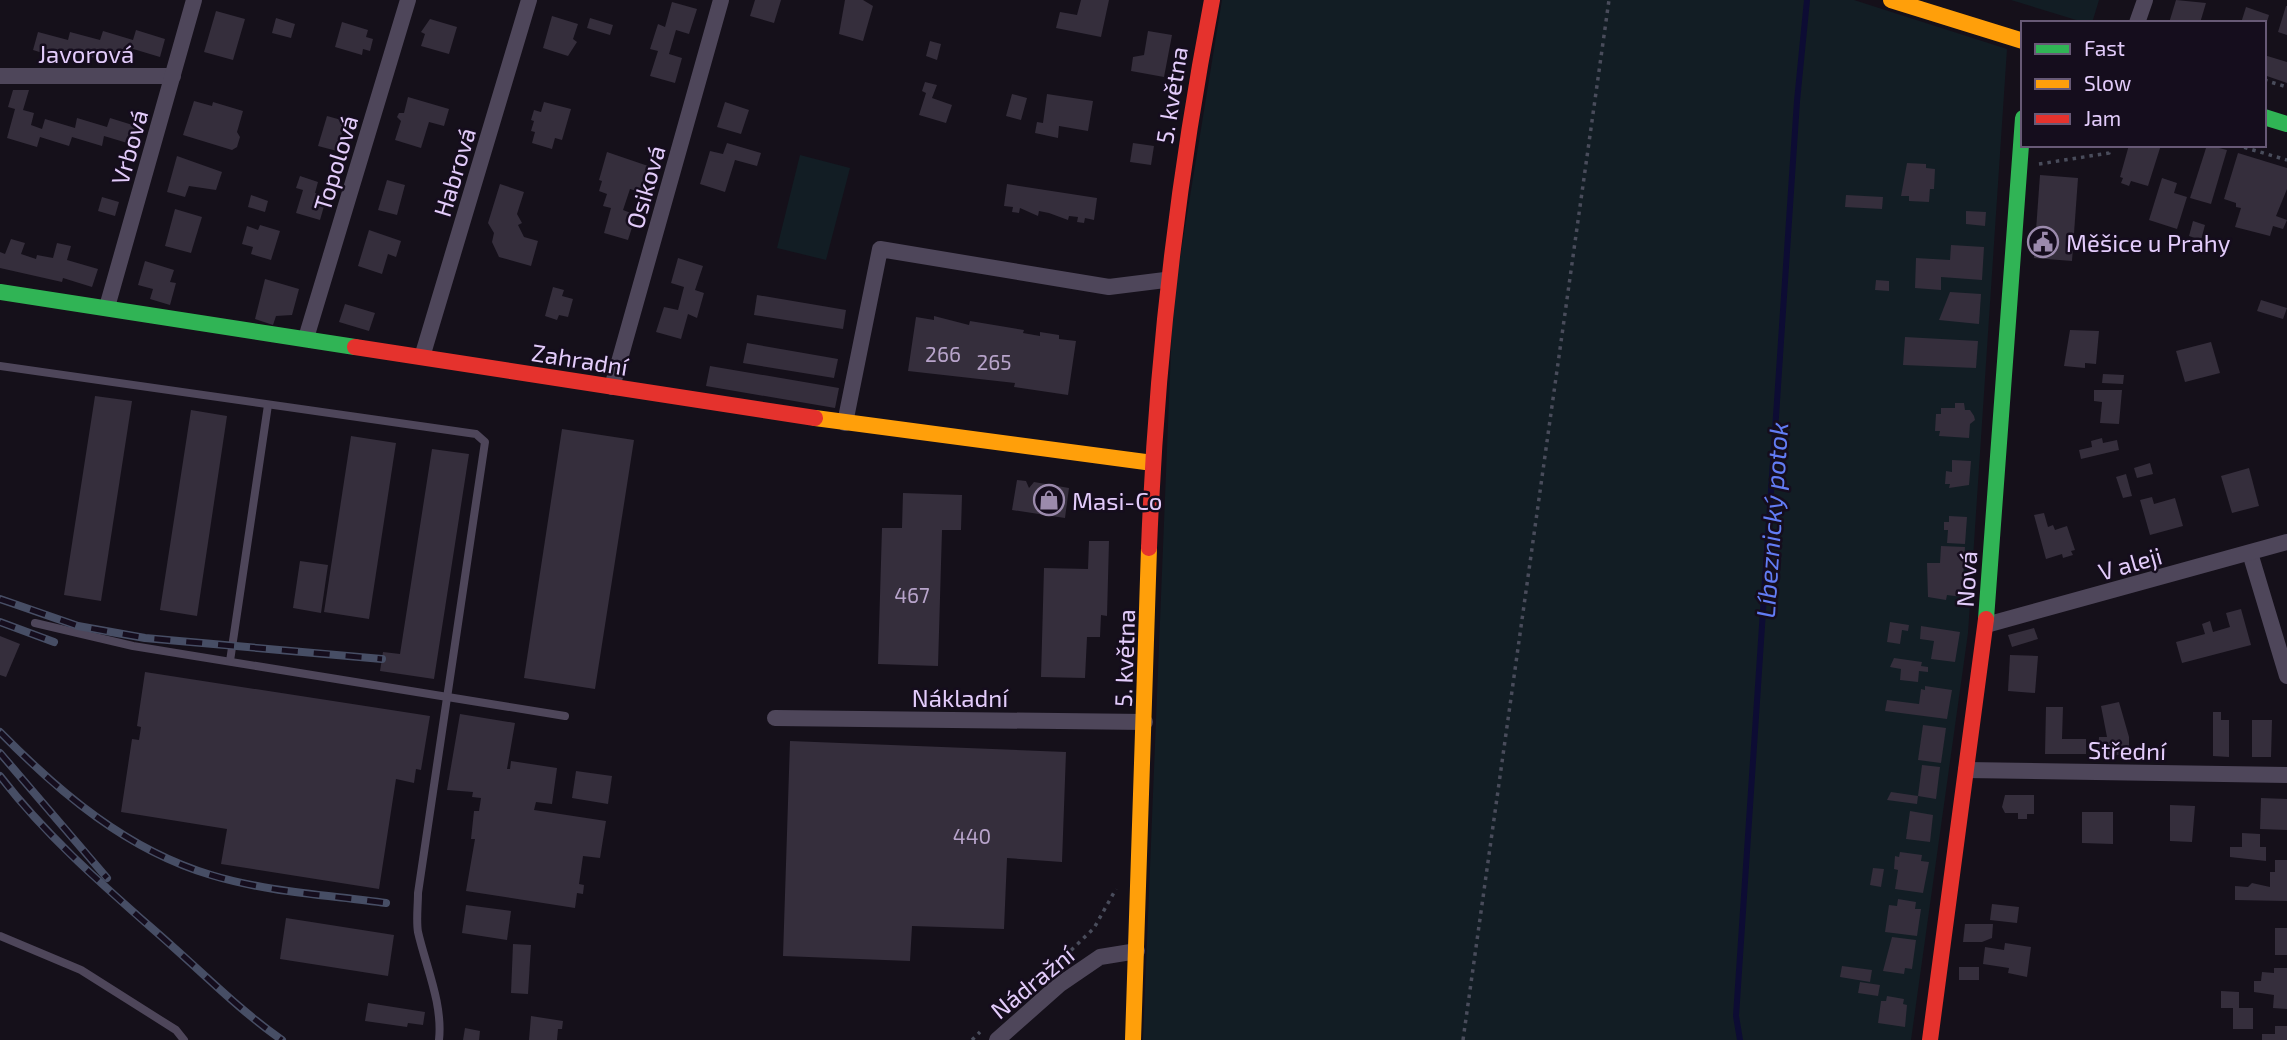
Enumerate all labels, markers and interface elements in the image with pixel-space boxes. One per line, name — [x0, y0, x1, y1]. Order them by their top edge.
legend — [2021, 21, 2266, 147]
text: Fast — [2084, 35, 2125, 60]
street label: Javorová — [38, 39, 134, 68]
street label: 5. května — [1149, 45, 1193, 145]
text: Slow — [2084, 70, 2131, 95]
text: Jam — [2084, 105, 2121, 130]
street label: Vrbová — [105, 106, 153, 188]
street label: Topolová — [307, 111, 363, 215]
street label: Habrová — [427, 124, 481, 220]
street label: Osiková — [619, 142, 671, 232]
public building icon: Měšice u Prahy — [2026, 225, 2060, 259]
place label: Měšice u Prahy — [2066, 228, 2231, 257]
street label: Zahradní — [530, 337, 631, 381]
house number: 266 — [925, 341, 961, 366]
house number: 265 — [976, 349, 1012, 374]
water label: Líbeznický potok — [1749, 421, 1794, 619]
shop icon: Masi-Co — [1032, 483, 1066, 517]
place label: Masi-Co — [1072, 486, 1162, 515]
street label: V aleji — [2095, 540, 2165, 586]
street label: Nová — [1950, 550, 1982, 608]
house number: 467 — [894, 582, 930, 607]
street label: 5. května — [1108, 609, 1140, 707]
street label: Nákladní — [912, 683, 1009, 712]
street label: Střední — [2088, 735, 2167, 765]
house number: 440 — [953, 823, 991, 848]
street label: Nádražní — [984, 939, 1080, 1024]

